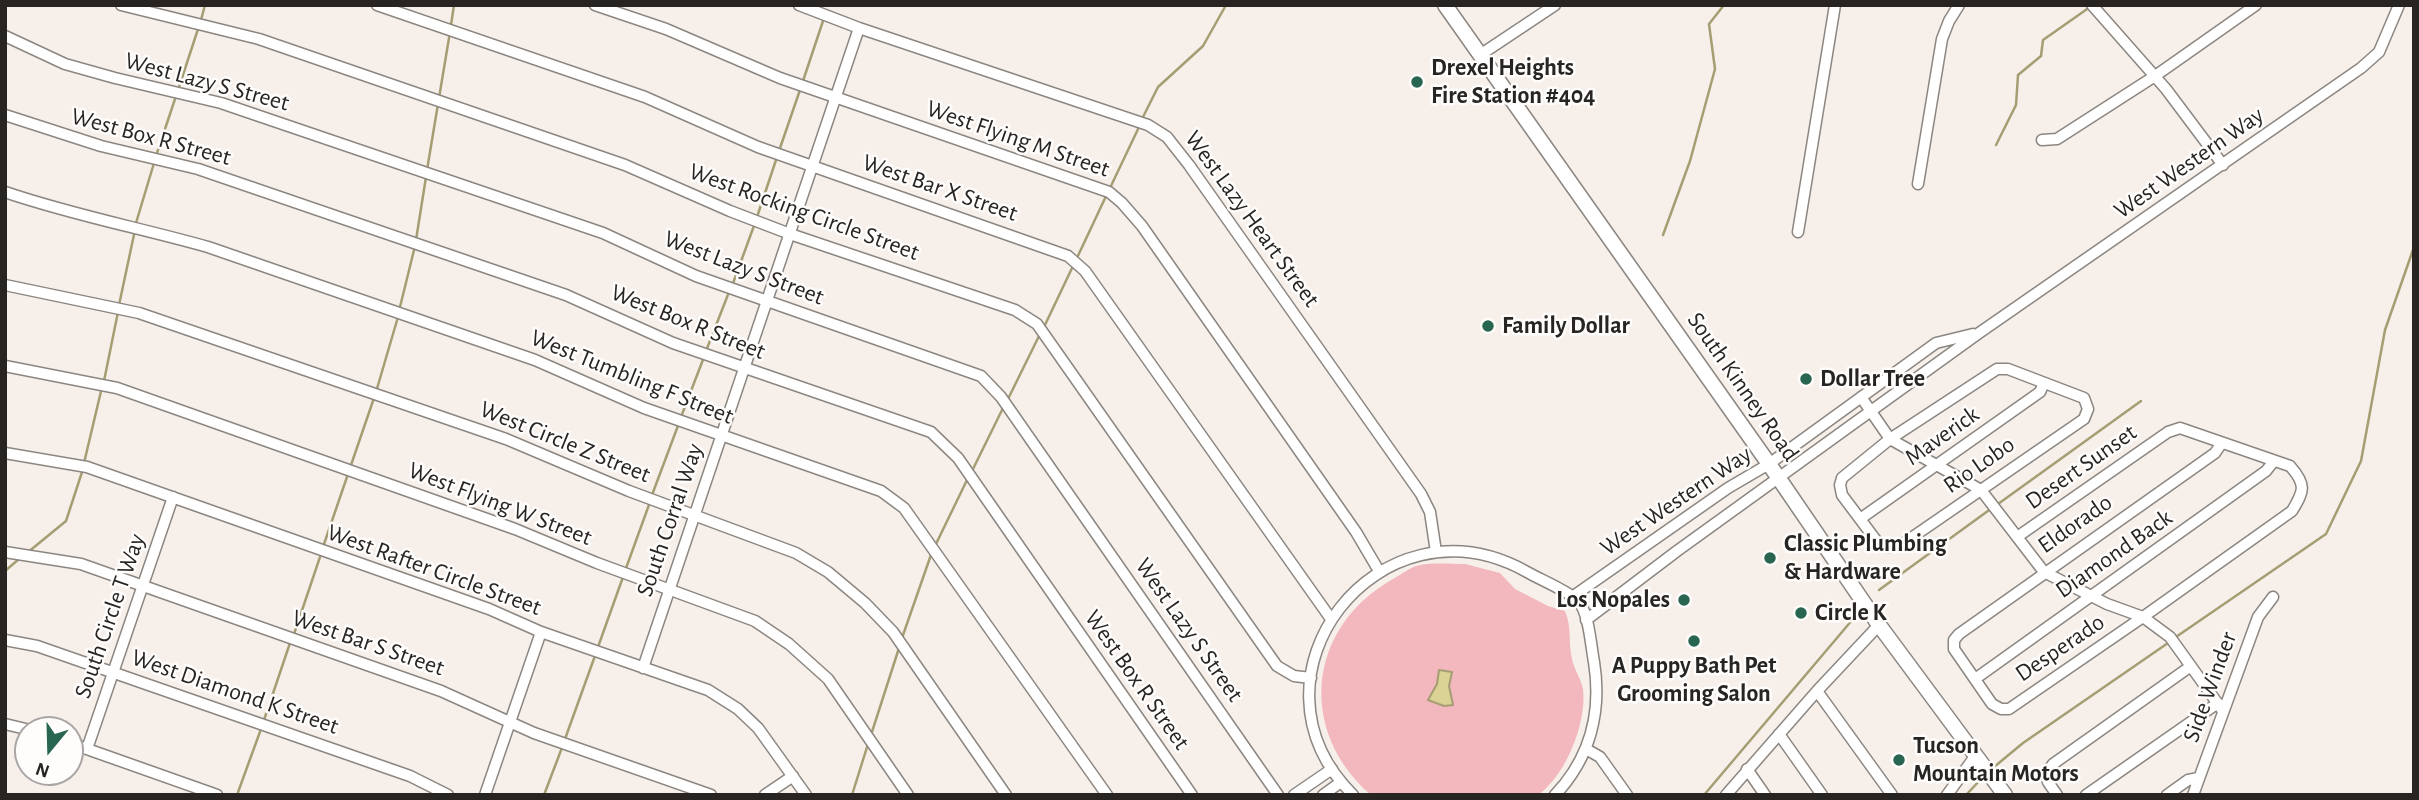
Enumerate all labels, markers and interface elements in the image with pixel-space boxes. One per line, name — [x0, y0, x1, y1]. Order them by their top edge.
street label: West Lazy S Street — [122, 46, 292, 118]
place label: Drexel Heights Fire Station #404 — [1431, 54, 1595, 110]
marker: Drexel Heights Fire Station #404 — [1409, 74, 1425, 90]
street label: West Flying M Street — [923, 94, 1113, 184]
street label: West Western Way — [2109, 101, 2269, 225]
street label: West Box R Street — [68, 102, 234, 172]
street label: West Lazy Heart Street — [1178, 125, 1326, 313]
street label: West Bar X Street — [859, 148, 1021, 228]
street label: West Rocking Circle Street — [685, 157, 923, 267]
street label: West Lazy S Street — [660, 224, 828, 312]
street label: West Box R Street — [607, 278, 769, 366]
street label: South Kinney Road — [1681, 307, 1805, 467]
place label: Family Dollar — [1502, 312, 1630, 340]
marker: Family Dollar — [1480, 318, 1496, 334]
street label: West Tumbling F Street — [526, 323, 738, 431]
place label: Dollar Tree — [1820, 365, 1925, 393]
marker: Dollar Tree — [1798, 371, 1814, 387]
street label: West Circle Z Street — [476, 395, 654, 489]
street label: Maverick — [1899, 400, 1985, 472]
street label: Desert Sunset — [2020, 418, 2142, 516]
street label: Rio Lobo — [1938, 430, 2020, 500]
street label: South Corral Way — [630, 440, 710, 600]
street label: West Western Way — [1595, 440, 1757, 562]
street label: West Flying W Street — [404, 456, 596, 552]
street label: Eldorado — [2032, 488, 2118, 560]
street label: Diamond Back — [2050, 503, 2178, 605]
street label: West Rafter Circle Street — [323, 518, 545, 622]
street label: South Circle T Way — [68, 530, 152, 702]
place label: Classic Plumbing & Hardware — [1784, 530, 1947, 586]
marker: Classic Plumbing & Hardware — [1762, 550, 1778, 566]
street label: West Lazy S Street — [1129, 553, 1249, 707]
place label: Los Nopales — [1556, 586, 1670, 614]
marker: Los Nopales — [1676, 592, 1692, 608]
place label: Circle K — [1815, 599, 1886, 627]
street label: West Bar S Street — [288, 603, 448, 683]
street label: West Box R Street — [1078, 605, 1196, 755]
marker: Circle K — [1793, 605, 1809, 621]
street label: Desperado — [2010, 608, 2110, 688]
street label: Side Winder — [2177, 628, 2243, 746]
marker: A Puppy Bath Pet Grooming Salon — [1686, 633, 1702, 649]
street label: West Diamond K Street — [128, 643, 342, 741]
place label: A Puppy Bath Pet Grooming Salon — [1612, 652, 1776, 708]
north arrow — [14, 716, 84, 786]
place label: Tucson Mountain Motors — [1913, 732, 2079, 788]
marker: Tucson Mountain Motors — [1891, 752, 1907, 768]
text: N — [33, 758, 52, 781]

